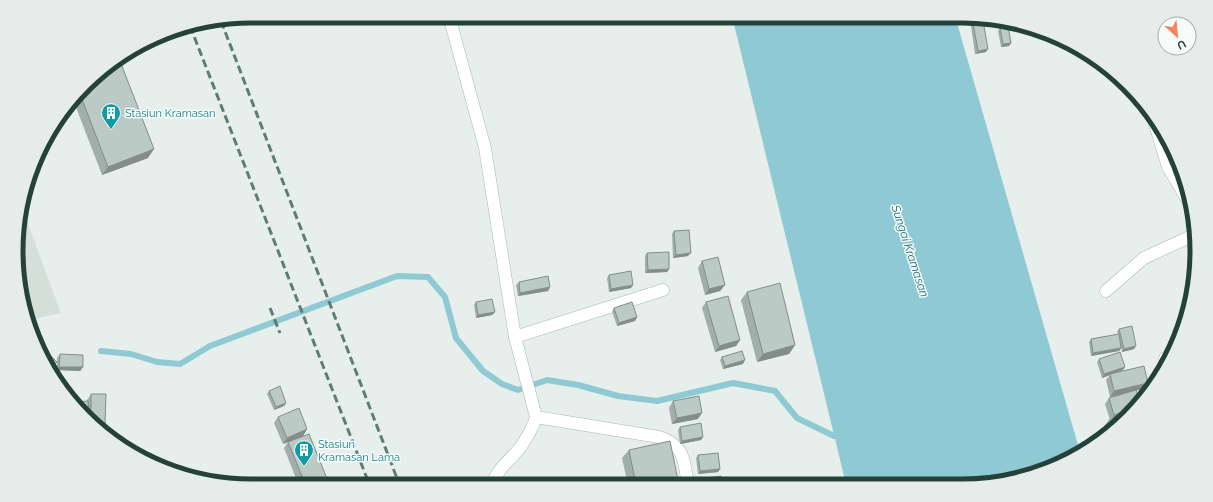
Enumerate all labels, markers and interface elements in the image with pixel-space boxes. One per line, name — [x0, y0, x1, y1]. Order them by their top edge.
north arrow — [1157, 16, 1197, 56]
text: U — [1175, 37, 1188, 52]
building icon: Stasiun Kramasan — [100, 102, 122, 130]
place label: Stasiun Kramasan — [125, 107, 215, 120]
water label: Sungai Kramasan — [888, 202, 932, 299]
place label: Stasiun Kramasan Lama — [318, 438, 400, 464]
building icon: Stasiun Kramasan Lama — [293, 439, 315, 467]

